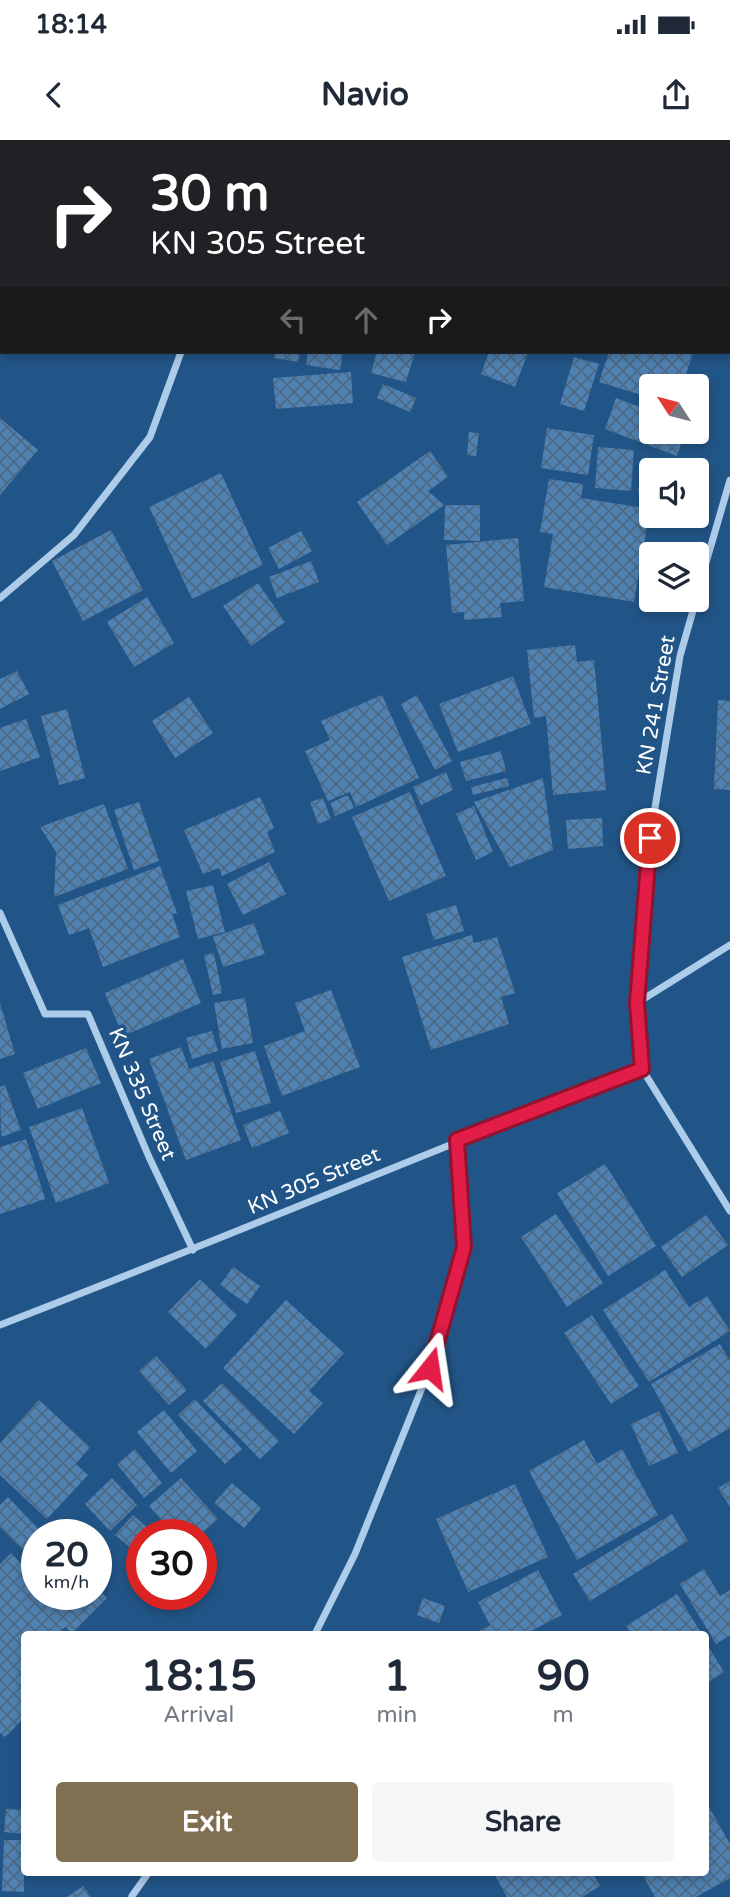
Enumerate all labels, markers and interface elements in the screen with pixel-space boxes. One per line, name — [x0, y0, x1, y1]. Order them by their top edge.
text: 18:14 — [35, 9, 107, 40]
icon: back — [35, 76, 73, 114]
text: Navio — [321, 76, 409, 114]
icon: share — [657, 76, 695, 114]
text: 30 m — [150, 165, 269, 224]
icon: right — [35, 168, 126, 259]
text: KN 305 Street — [150, 225, 366, 263]
icon: left — [274, 301, 312, 339]
icon: ahead — [347, 301, 385, 339]
icon: right — [420, 301, 458, 339]
north arrow — [639, 374, 709, 444]
map controls — [639, 374, 709, 612]
button: sound — [639, 458, 709, 528]
button: layers — [639, 542, 709, 612]
street label: KN 241 Street — [631, 633, 681, 777]
pin — [620, 808, 680, 868]
icon: arrive — [631, 819, 669, 857]
street label: KN 335 Street — [103, 1024, 181, 1164]
street label: KN 305 Street — [244, 1142, 384, 1220]
position arrow — [393, 1331, 467, 1405]
speed limit sign: 30 — [126, 1519, 217, 1610]
text: 20 — [45, 1534, 88, 1576]
text: km/h — [44, 1571, 89, 1593]
text: 18:15 — [140, 1651, 257, 1702]
text: 1 — [384, 1651, 410, 1702]
text: 90 — [537, 1651, 590, 1702]
text: Arrival — [163, 1701, 234, 1729]
text: min — [376, 1701, 417, 1729]
text: m — [553, 1701, 574, 1729]
button: Exit — [56, 1782, 358, 1862]
button: Share — [372, 1782, 674, 1862]

